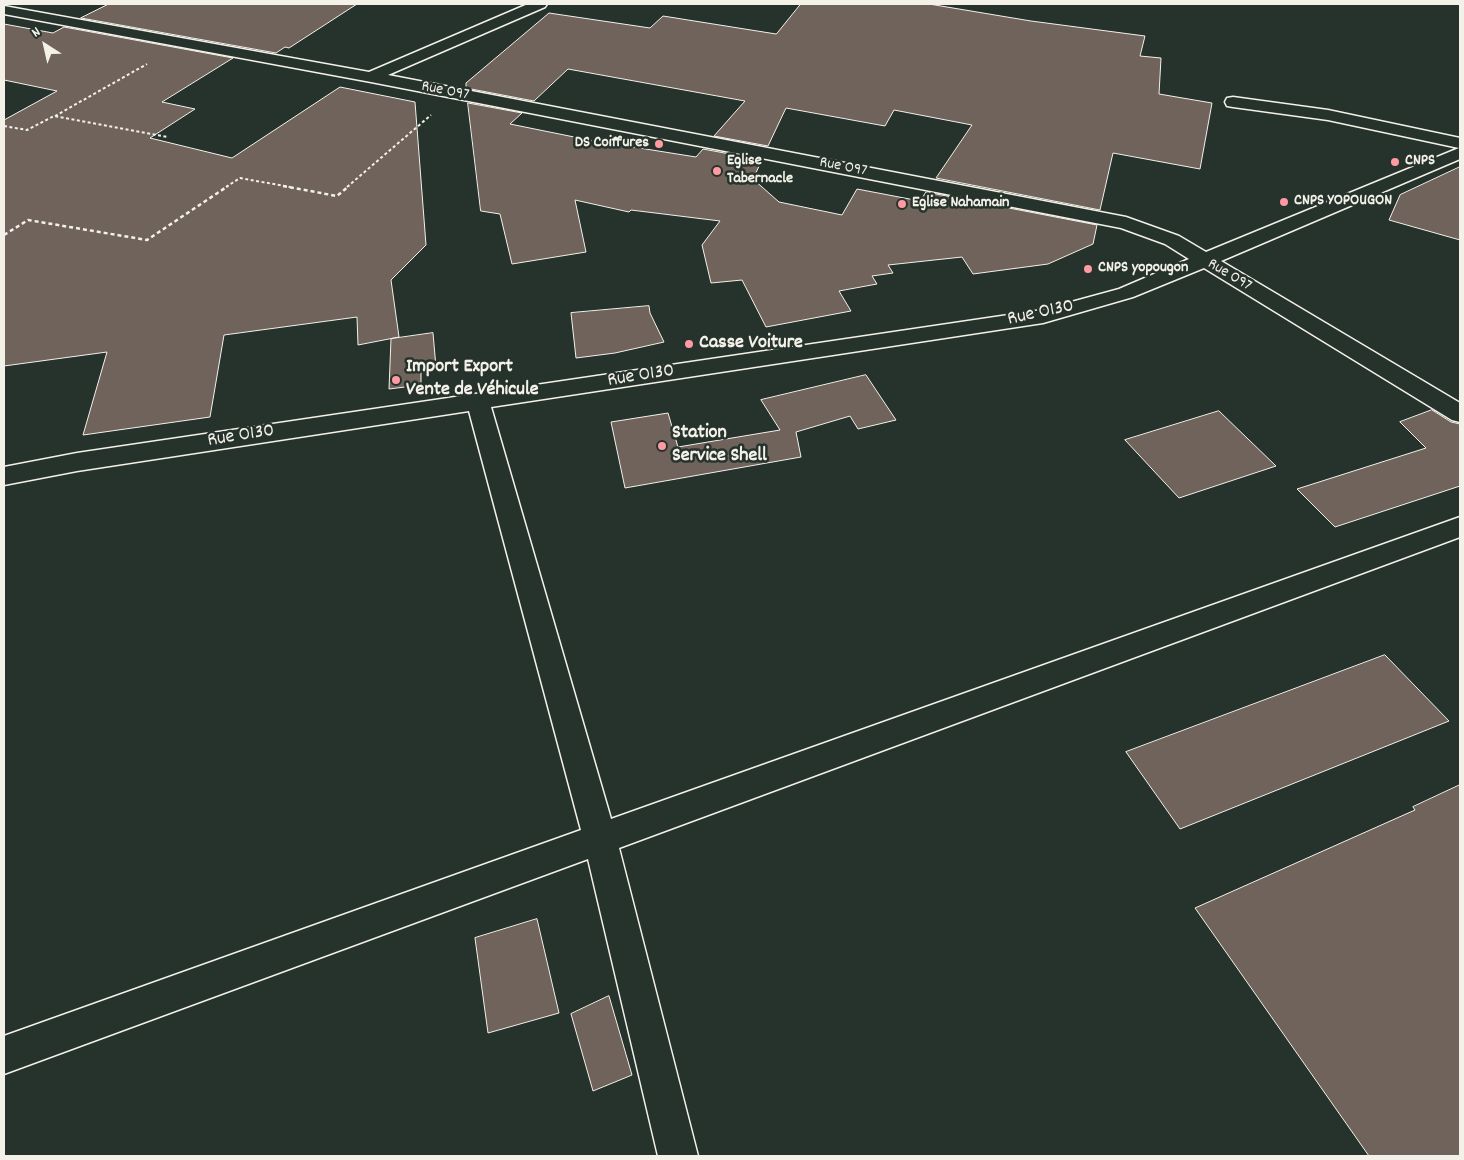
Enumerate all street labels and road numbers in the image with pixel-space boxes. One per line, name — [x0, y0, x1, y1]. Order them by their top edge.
street label: Rue O97 — [420, 78, 470, 106]
street label: Rue O97 — [818, 154, 868, 182]
street label: Rue O97 — [1203, 255, 1255, 297]
street label: Rue O130 — [1006, 295, 1076, 333]
street label: Rue O130 — [606, 360, 676, 394]
street label: Rue O130 — [206, 420, 276, 454]

